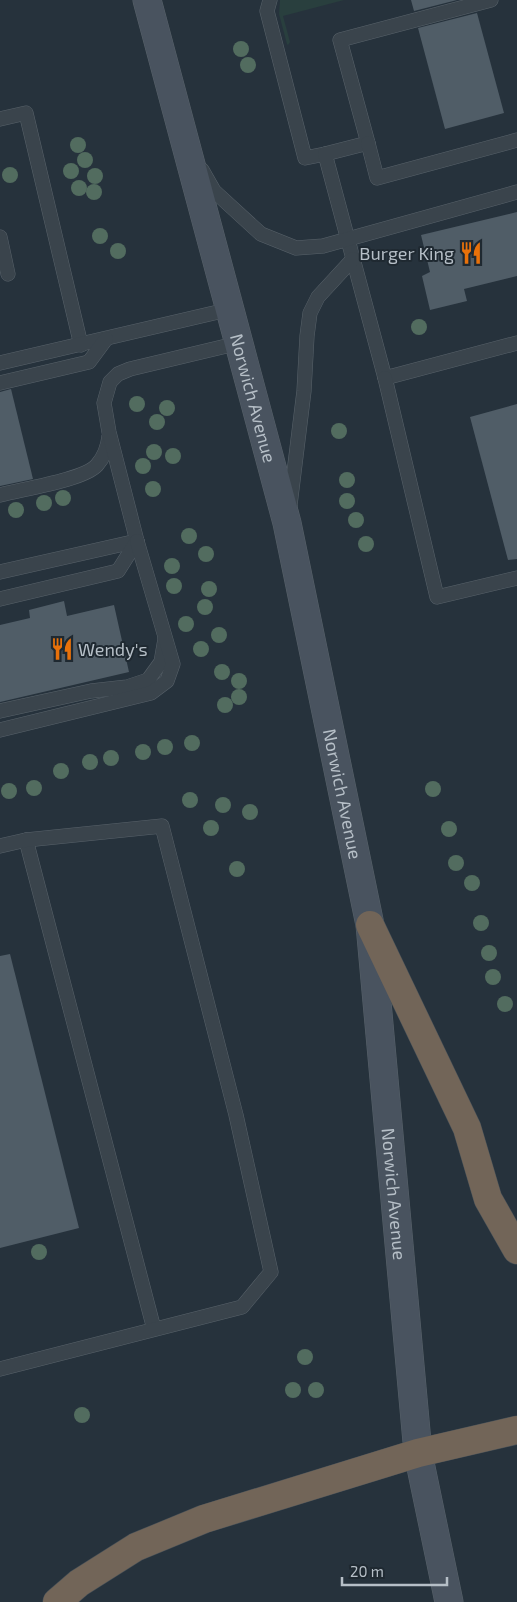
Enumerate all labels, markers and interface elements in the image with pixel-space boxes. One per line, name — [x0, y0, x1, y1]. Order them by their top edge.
restaurant icon: Burger King — [458, 240, 484, 266]
place label: Burger King — [359, 242, 454, 264]
street label: Norwich Avenue — [226, 331, 281, 465]
restaurant icon: Wendy's — [49, 636, 75, 662]
place label: Wendy's — [78, 638, 148, 660]
street label: Norwich Avenue — [319, 727, 367, 861]
street label: Norwich Avenue — [377, 1127, 411, 1261]
scale bar — [342, 1554, 447, 1586]
text: 20 m — [350, 1562, 384, 1580]

